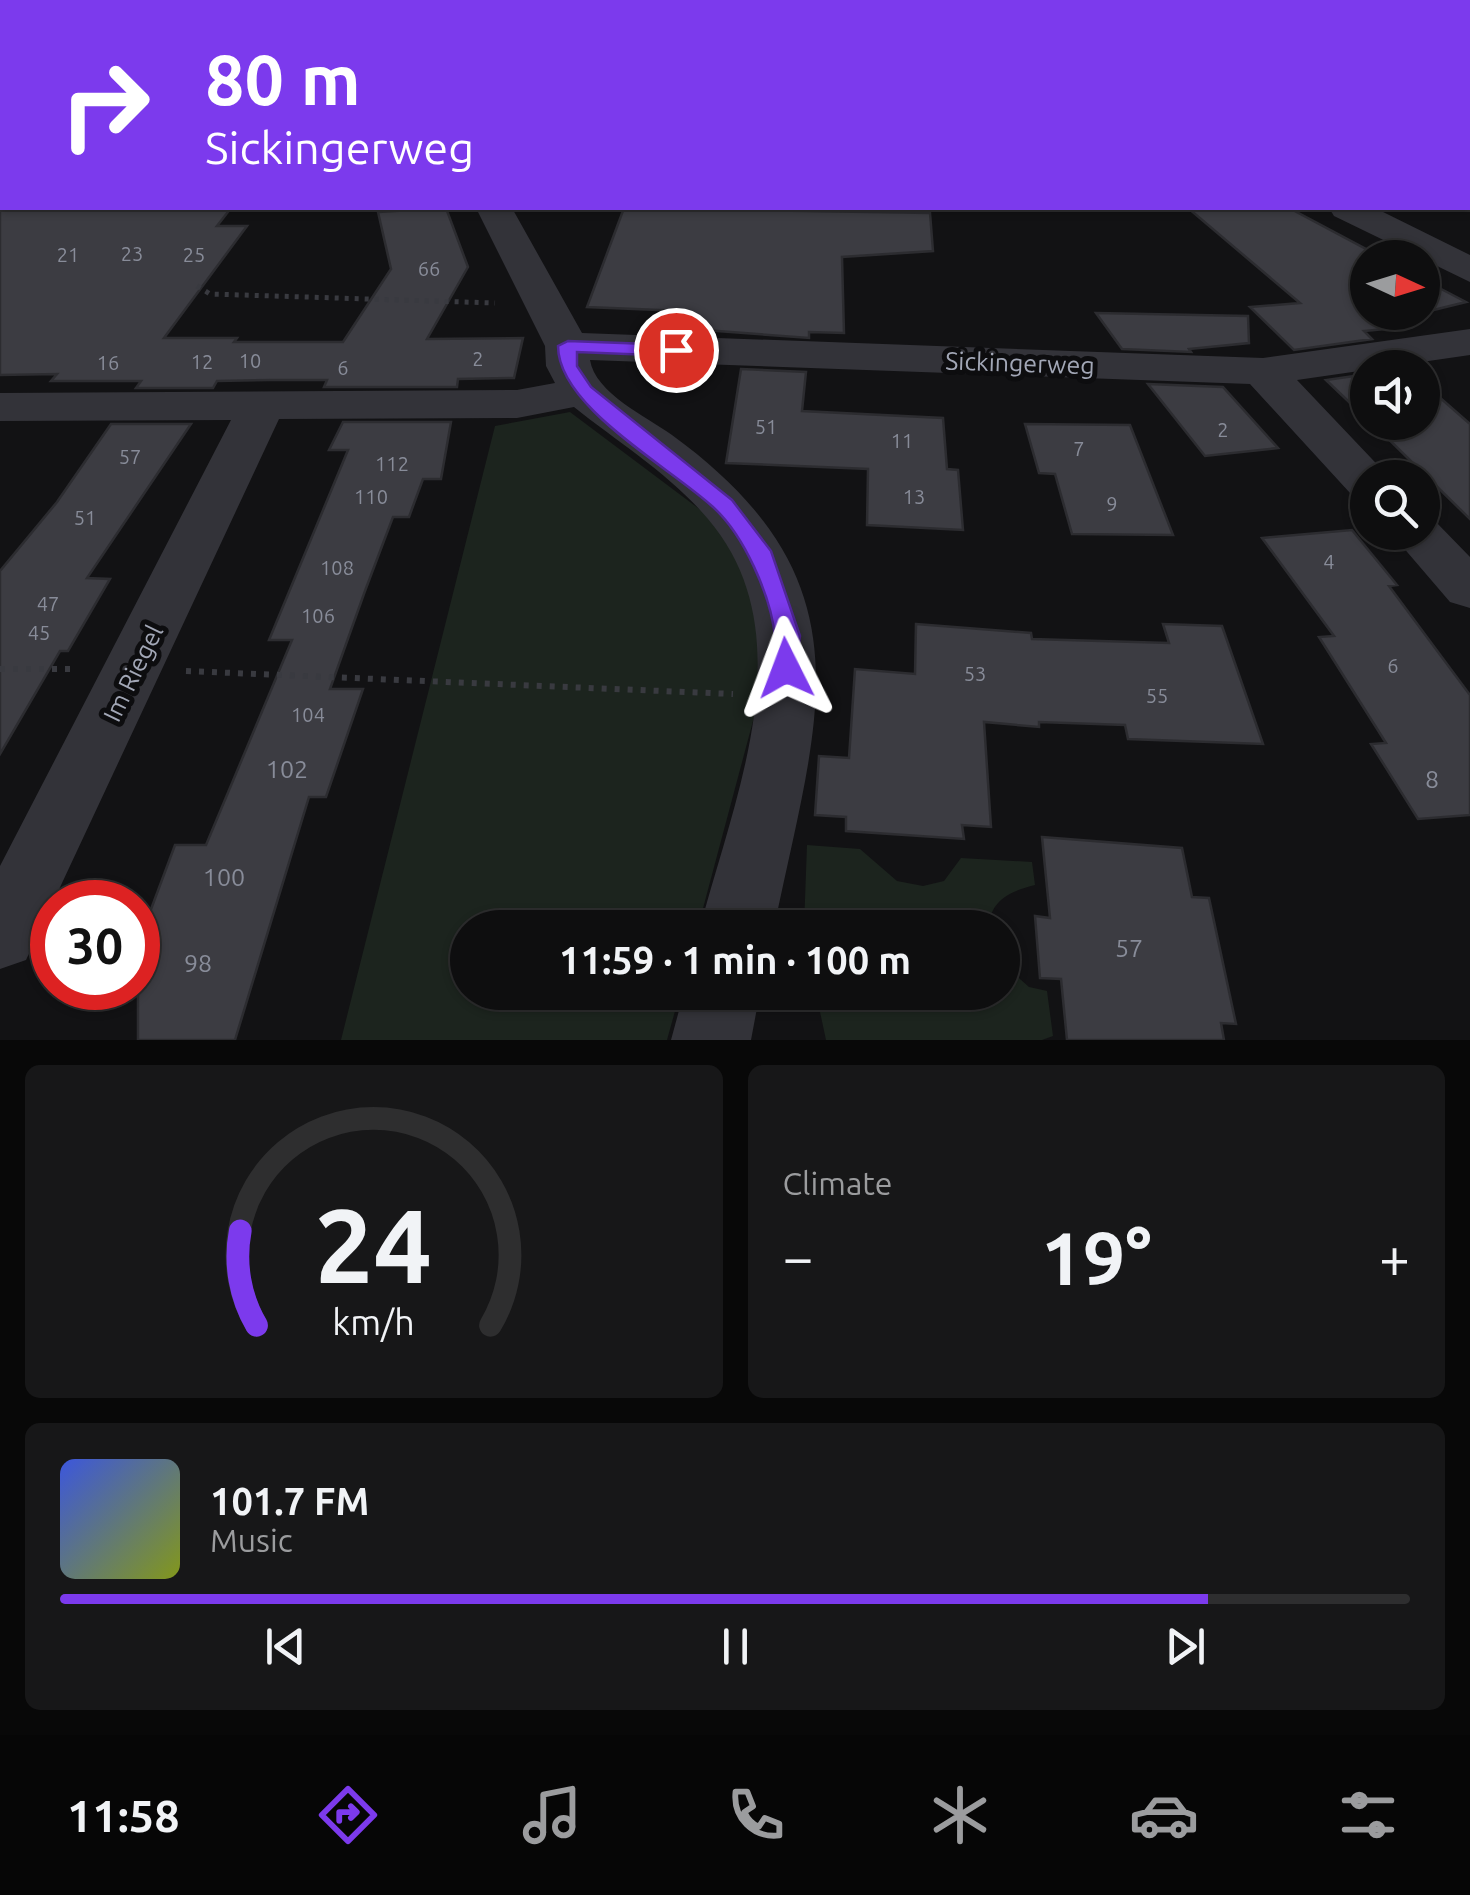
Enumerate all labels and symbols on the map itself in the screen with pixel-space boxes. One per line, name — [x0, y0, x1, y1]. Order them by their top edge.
north arrow — [1350, 240, 1440, 330]
house number: 23 — [121, 242, 143, 265]
house number: 21 — [57, 243, 79, 266]
house number: 25 — [183, 243, 205, 266]
house number: 66 — [418, 257, 440, 280]
pin — [634, 308, 719, 393]
street label: Sickingerweg — [945, 346, 1095, 380]
house number: 2 — [472, 347, 484, 370]
house number: 10 — [239, 349, 261, 372]
house number: 12 — [191, 350, 213, 373]
house number: 16 — [97, 351, 119, 374]
house number: 6 — [337, 356, 349, 379]
house number: 51 — [755, 415, 777, 438]
house number: 2 — [1217, 418, 1229, 441]
house number: 11 — [891, 429, 913, 452]
house number: 7 — [1073, 437, 1085, 460]
house number: 57 — [119, 445, 141, 468]
house number: 112 — [375, 452, 409, 475]
house number: 110 — [354, 485, 388, 508]
house number: 13 — [903, 485, 925, 508]
house number: 9 — [1106, 492, 1118, 515]
house number: 51 — [74, 506, 96, 529]
house number: 4 — [1323, 550, 1335, 573]
house number: 108 — [320, 556, 354, 579]
house number: 47 — [37, 592, 59, 615]
house number: 106 — [301, 604, 335, 627]
position arrow — [734, 616, 838, 720]
street label: Im Riegel — [98, 620, 168, 726]
house number: 45 — [28, 621, 50, 644]
house number: 6 — [1387, 654, 1399, 677]
house number: 53 — [964, 662, 986, 685]
house number: 55 — [1146, 684, 1168, 707]
house number: 104 — [291, 703, 325, 726]
house number: 102 — [266, 755, 308, 783]
house number: 8 — [1425, 765, 1439, 793]
house number: 100 — [203, 863, 245, 891]
speed limit sign: 30 — [30, 880, 160, 1010]
house number: 57 — [1115, 934, 1143, 962]
house number: 98 — [184, 949, 212, 977]

